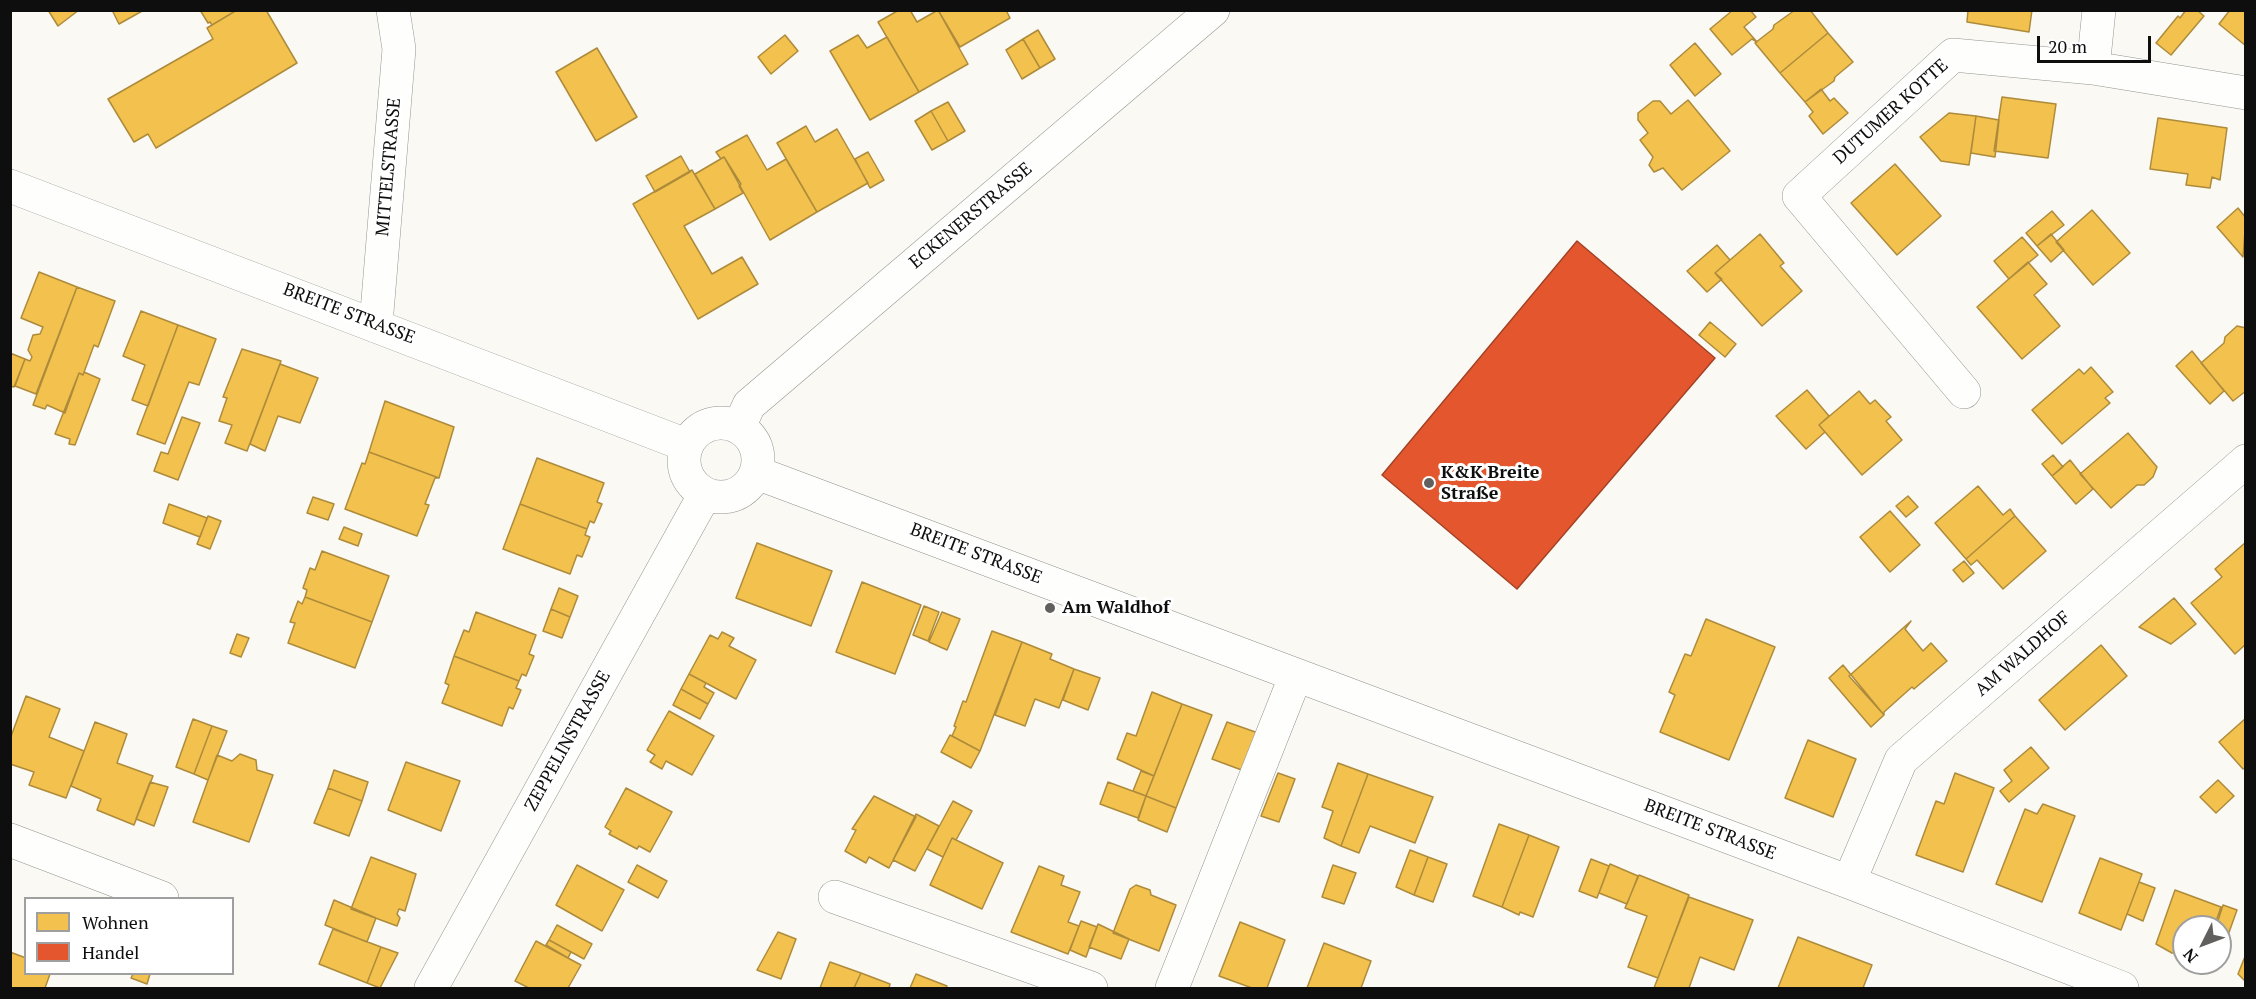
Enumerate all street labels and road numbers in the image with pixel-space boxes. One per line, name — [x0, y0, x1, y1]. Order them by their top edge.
street label: DUTUMER KOTTE — [1829, 55, 1953, 169]
street label: MITTELSTRASSE — [372, 97, 406, 237]
street label: ECKENERSTRASSE — [905, 158, 1037, 274]
street label: BREITE STRASSE — [280, 279, 418, 349]
street label: BREITE STRASSE — [907, 519, 1045, 589]
street label: AM WALDHOF — [1971, 607, 2075, 701]
street label: ZEPPELINSTRASSE — [520, 667, 616, 815]
street label: BREITE STRASSE — [1641, 795, 1779, 865]

